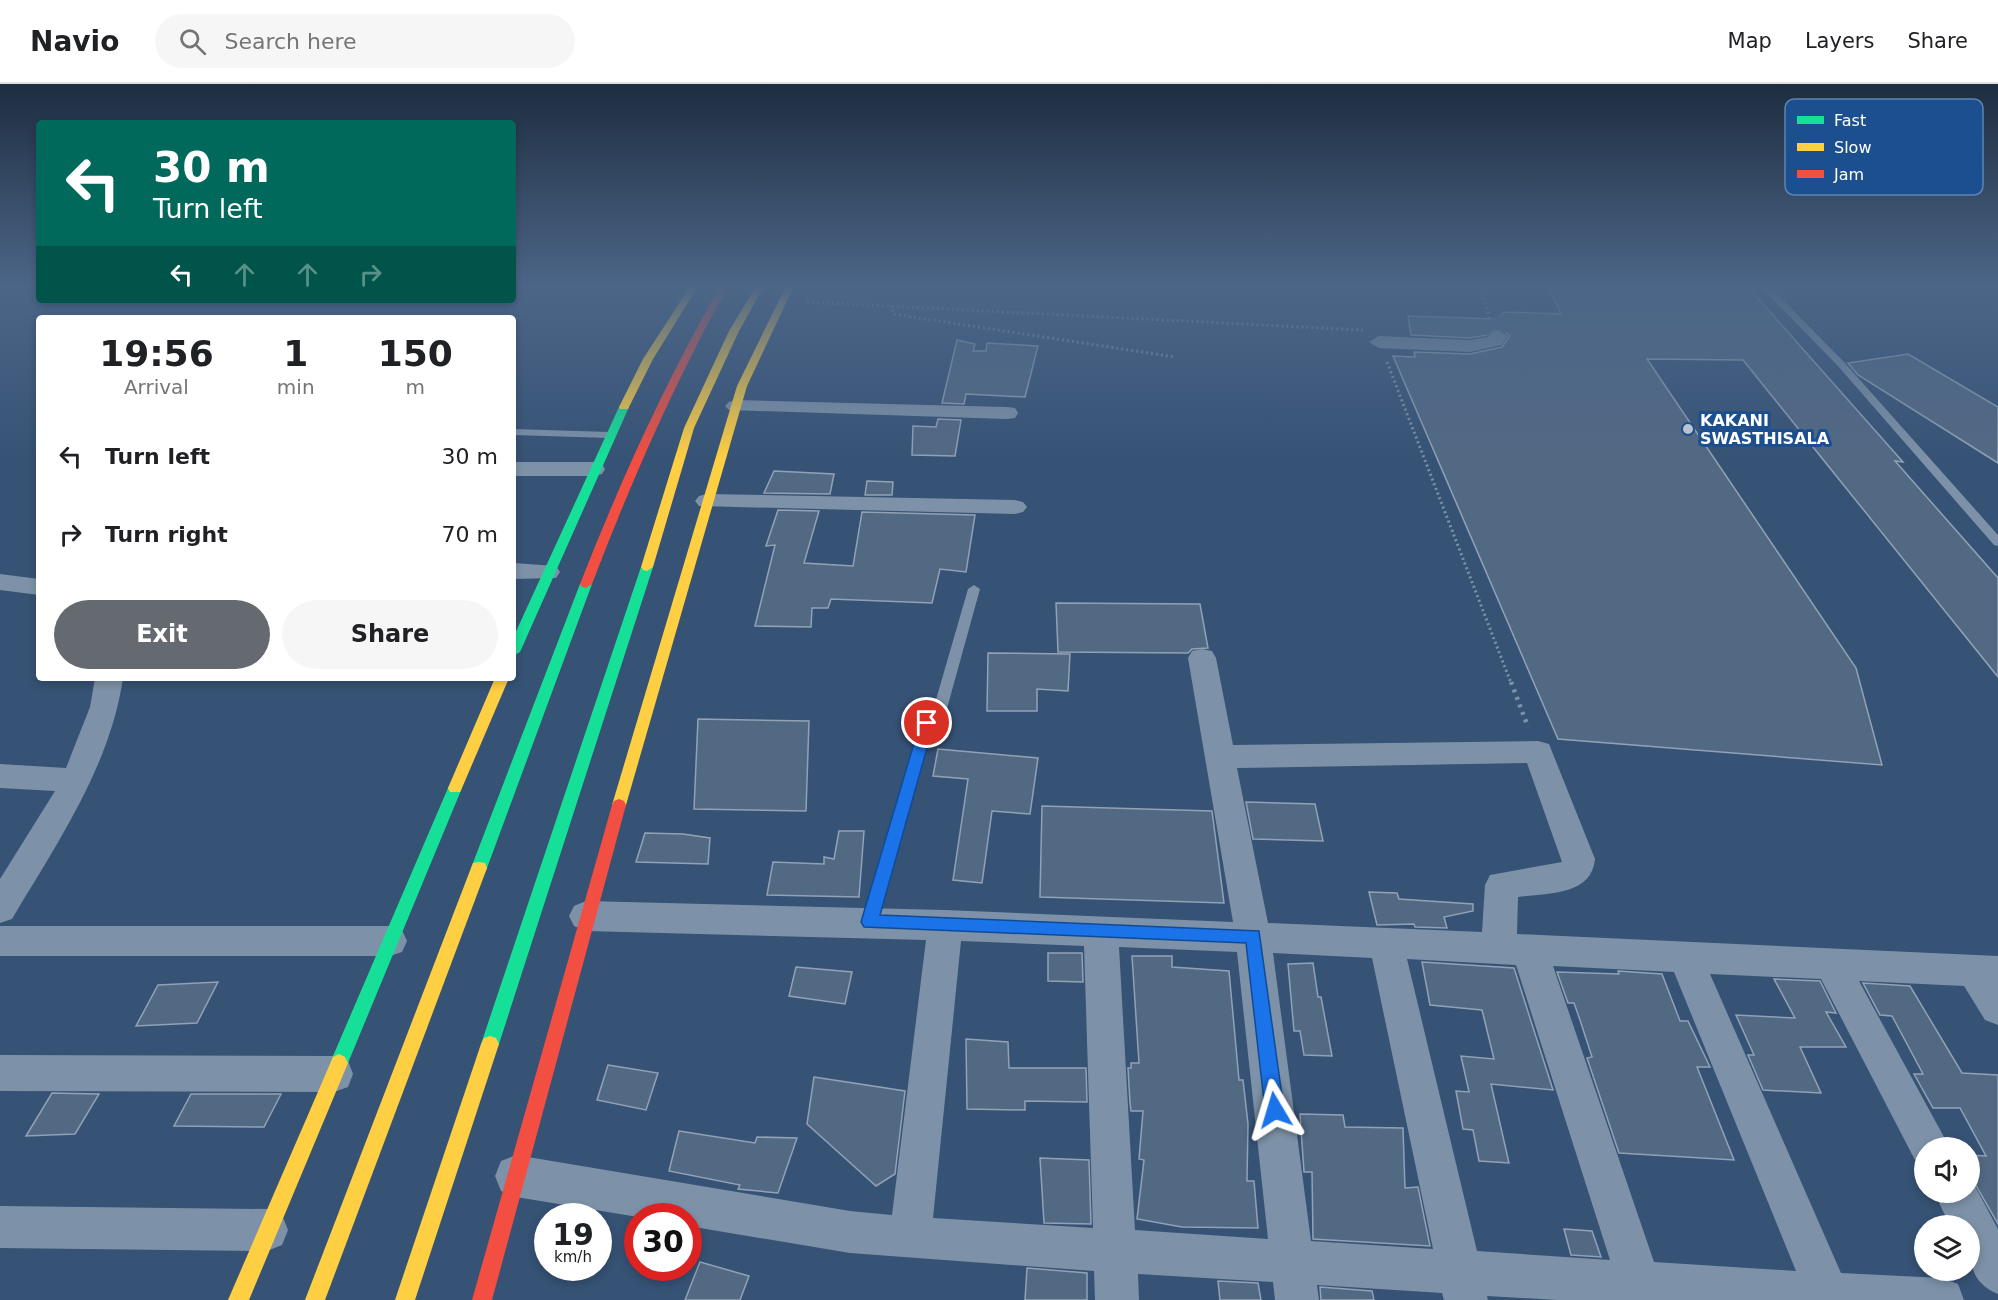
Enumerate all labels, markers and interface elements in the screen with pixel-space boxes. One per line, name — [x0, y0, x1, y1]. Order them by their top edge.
search box — [155, 14, 575, 68]
text: Navio — [30, 25, 119, 58]
icon: search — [176, 25, 209, 58]
text: Search here — [224, 29, 357, 54]
text: Map — [1728, 29, 1772, 53]
text: Layers — [1805, 29, 1874, 53]
text: Share — [1907, 29, 1968, 53]
legend — [1785, 99, 1983, 195]
text: Fast — [1834, 111, 1866, 130]
text: Slow — [1834, 138, 1871, 157]
text: 30 m — [153, 143, 270, 192]
icon: left — [54, 144, 132, 222]
text: Jam — [1833, 165, 1864, 184]
text: Turn left — [153, 193, 263, 224]
icon: left — [165, 258, 198, 291]
icon: ahead — [228, 258, 261, 291]
icon: ahead — [291, 258, 324, 291]
icon: right — [354, 258, 387, 291]
text: 19:56 — [99, 333, 214, 374]
text: 1 — [283, 333, 308, 374]
text: 150 — [378, 333, 453, 374]
text: Arrival — [124, 375, 189, 399]
text: min — [277, 375, 315, 399]
text: m — [406, 375, 425, 399]
place label: KAKANI SWASTHISALA — [1700, 411, 1830, 448]
marker: KAKANI SWASTHISALA — [1681, 422, 1695, 436]
icon: left — [54, 440, 87, 473]
text: Turn left — [105, 444, 210, 469]
text: 30 m — [442, 444, 498, 469]
icon: right — [54, 518, 87, 551]
text: Turn right — [105, 522, 228, 547]
text: 70 m — [442, 522, 498, 547]
button: Exit — [54, 600, 270, 669]
button: Share — [282, 600, 498, 669]
pin — [901, 697, 952, 748]
icon: arrive — [910, 706, 943, 739]
position arrow — [1243, 1078, 1307, 1142]
map controls — [1914, 1137, 1980, 1281]
button: sound — [1914, 1137, 1980, 1203]
speed limit sign: 30 — [624, 1203, 702, 1281]
button: layers — [1914, 1215, 1980, 1281]
text: 19 — [552, 1217, 594, 1252]
text: km/h — [554, 1248, 592, 1266]

